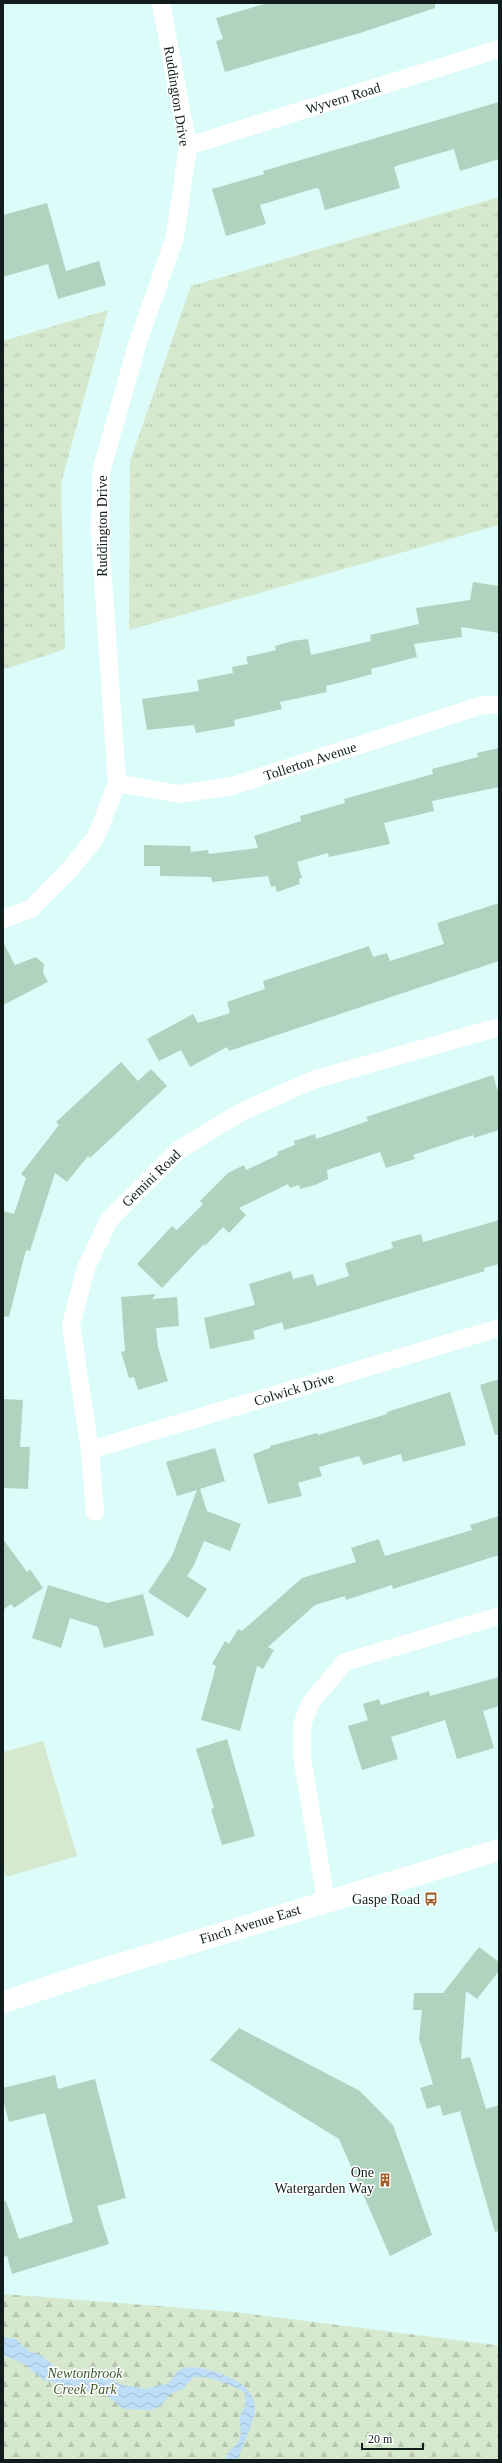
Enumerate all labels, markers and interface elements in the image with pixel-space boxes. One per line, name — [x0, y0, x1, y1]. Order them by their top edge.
street label: Ruddington Drive — [161, 45, 192, 147]
street label: Wyvern Road — [304, 80, 382, 117]
street label: Ruddington Drive — [95, 475, 110, 577]
street label: Tollerton Avenue — [262, 739, 358, 783]
street label: Gemini Road — [119, 1147, 184, 1210]
street label: Colwick Drive — [252, 1370, 336, 1409]
bus stop icon: Gaspe Road — [423, 1891, 439, 1907]
place label: Gaspe Road — [352, 1892, 420, 1907]
street label: Finch Avenue East — [198, 1902, 303, 1947]
place label: One Watergarden Way — [275, 2165, 374, 2196]
building icon: One Watergarden Way — [377, 2172, 393, 2188]
park label: Newtonbrook Creek Park — [47, 2366, 123, 2397]
scale bar — [362, 2425, 423, 2451]
text: 20 m — [368, 2432, 393, 2446]

